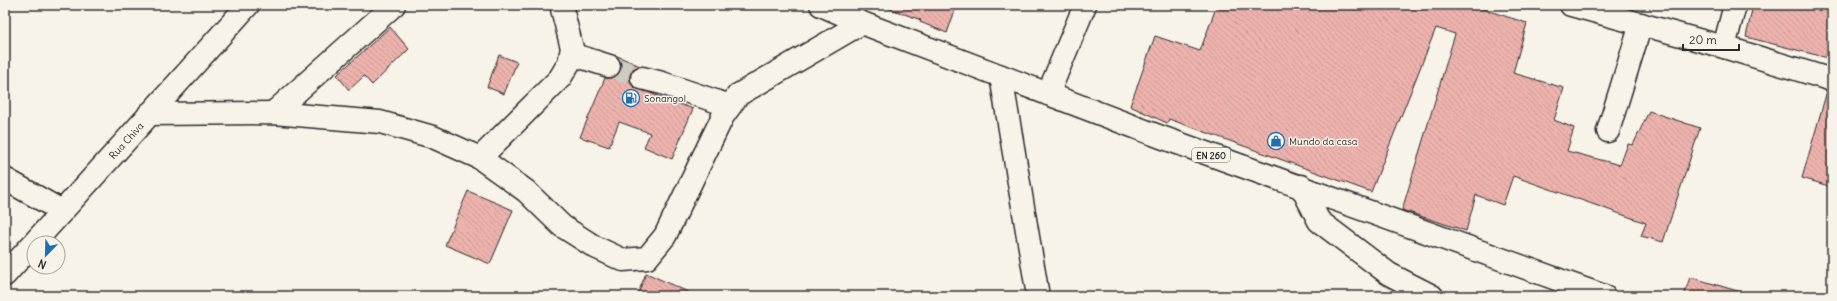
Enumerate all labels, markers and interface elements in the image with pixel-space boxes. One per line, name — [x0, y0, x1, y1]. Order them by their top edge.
scale bar — [1683, 26, 1739, 52]
text: 20 m — [1689, 32, 1717, 47]
fuel station icon: Sonangol — [621, 88, 641, 108]
place label: Sonangol — [644, 92, 686, 105]
street label: Rua Chiva — [106, 119, 146, 162]
shop icon: Mundo da casa — [1266, 131, 1286, 151]
place label: Mundo da casa — [1289, 135, 1358, 148]
road number: EN 260 — [1192, 148, 1230, 162]
north arrow — [26, 235, 66, 275]
text: N — [36, 256, 48, 272]

